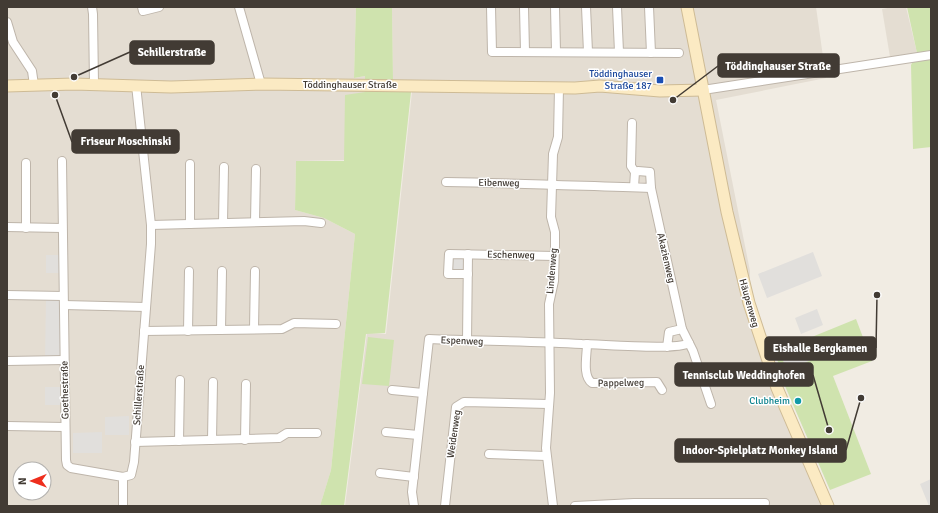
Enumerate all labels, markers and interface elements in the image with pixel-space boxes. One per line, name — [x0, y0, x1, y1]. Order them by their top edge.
callout: Schillerstraße — [130, 41, 214, 64]
text: Schillerstraße — [138, 46, 207, 59]
callout: Töddinghauser Straße — [718, 54, 839, 77]
text: Töddinghauser Straße — [725, 60, 831, 73]
place label: Töddinghauser Straße 187 — [589, 68, 652, 92]
marker: Töddinghauser Straße 187 — [655, 75, 665, 85]
street label: Töddinghauser Straße — [303, 79, 397, 91]
callout: Friseur Moschinski — [72, 130, 179, 153]
text: Friseur Moschinski — [81, 135, 171, 148]
street label: Eibenweg — [478, 177, 520, 189]
street label: Akazienweg — [654, 232, 678, 284]
street label: Lindenweg — [544, 247, 560, 295]
street label: Eschenweg — [487, 249, 535, 261]
street label: Häupenweg — [736, 277, 762, 329]
street label: Espenweg — [440, 334, 484, 348]
callout: Eishalle Bergkamen — [765, 337, 876, 360]
text: Eishalle Bergkamen — [773, 342, 867, 355]
street label: Goethestraße — [58, 361, 72, 419]
callout: Tennisclub Weddinghofen — [675, 363, 813, 386]
street label: Schillerstraße — [131, 364, 147, 426]
text: Tennisclub Weddinghofen — [683, 369, 805, 382]
street label: Pappelweg — [598, 377, 644, 389]
place label: Clubheim — [749, 395, 790, 407]
marker: Clubheim — [793, 396, 803, 406]
street label: Weidenweg — [445, 409, 463, 459]
callout: Indoor-Spielplatz Monkey Island — [675, 439, 846, 462]
text: Indoor-Spielplatz Monkey Island — [682, 444, 838, 457]
north arrow — [12, 461, 52, 501]
text: N — [16, 477, 29, 485]

